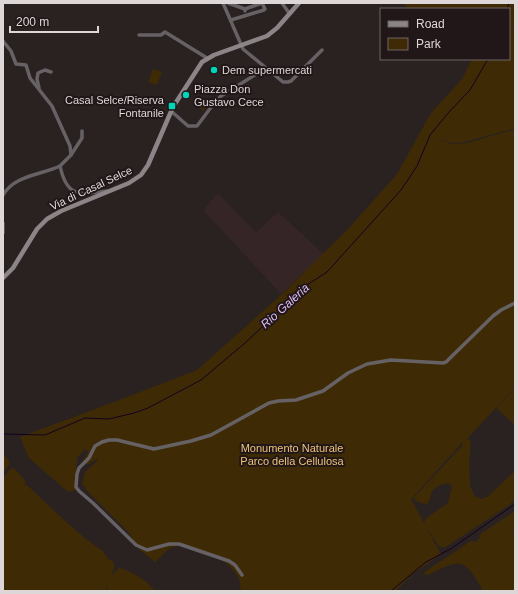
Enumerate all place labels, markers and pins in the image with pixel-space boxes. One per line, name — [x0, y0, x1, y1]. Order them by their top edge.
place label: Dem supermercati — [222, 64, 312, 76]
marker: Dem supermercati — [209, 65, 219, 75]
place label: Piazza Don Gustavo Cece — [194, 83, 264, 108]
marker: Piazza Don Gustavo Cece — [181, 90, 191, 100]
place label: Casal Selce/Riserva Fontanile — [65, 94, 165, 119]
marker: Casal Selce/Riserva Fontanile — [167, 101, 177, 111]

